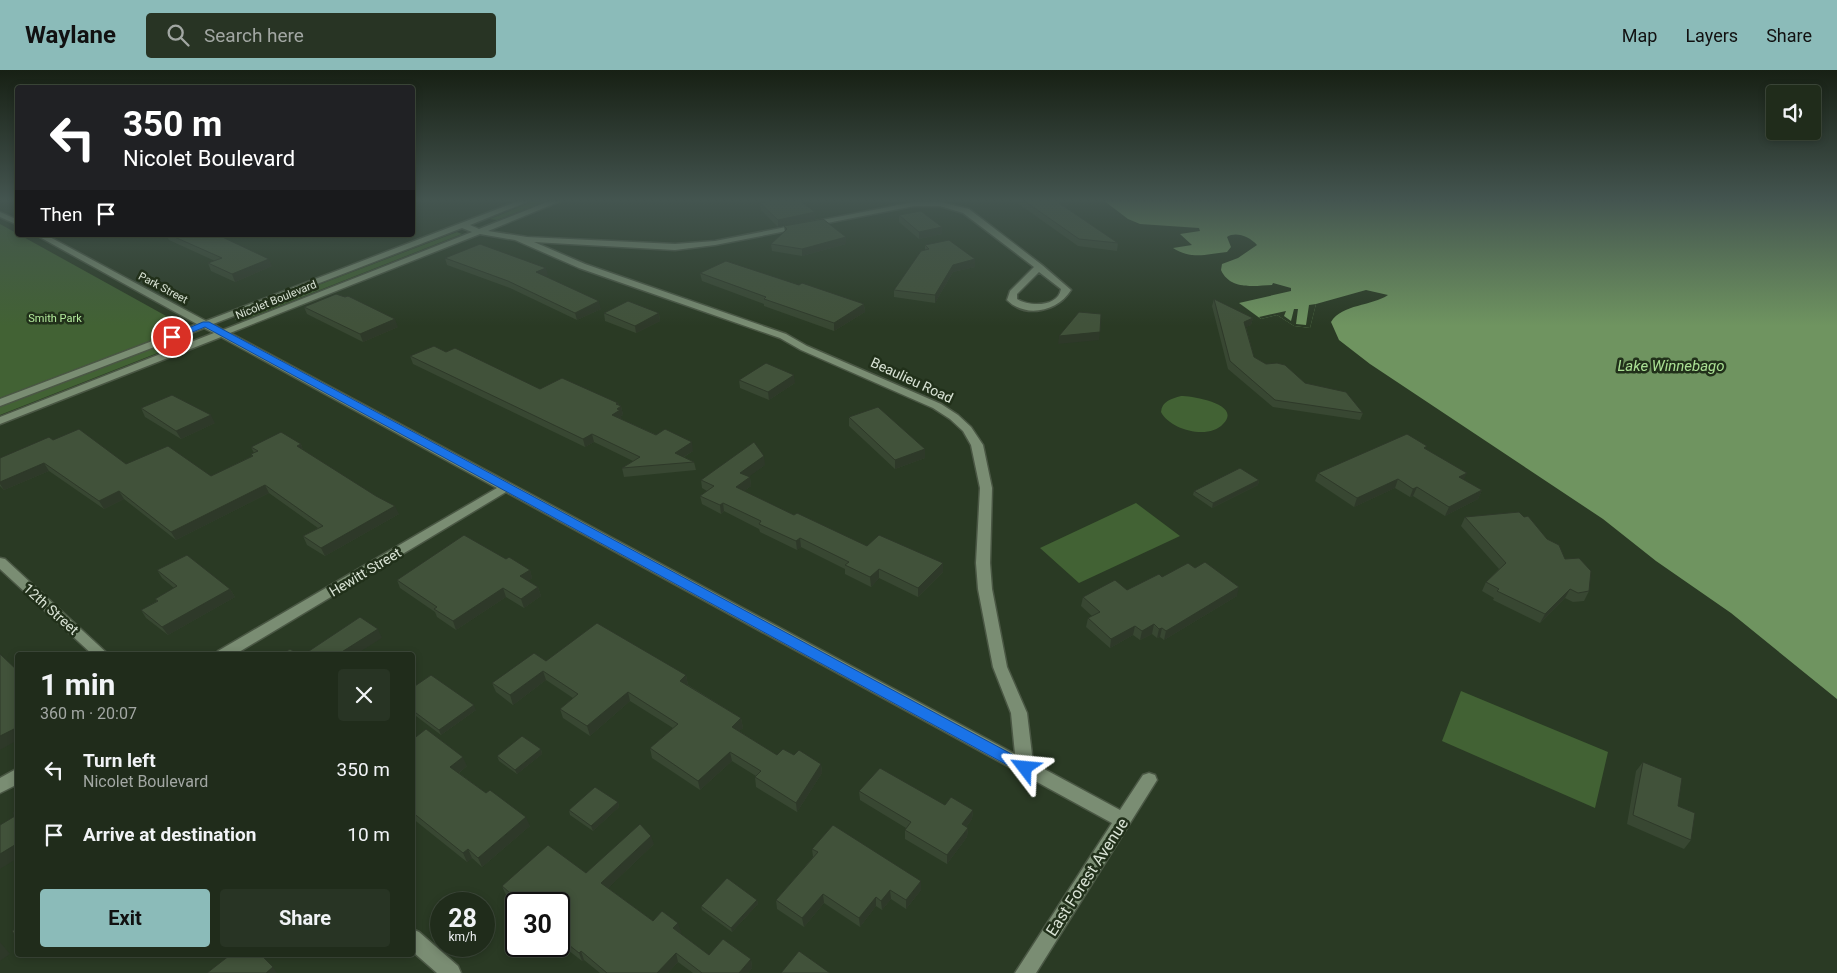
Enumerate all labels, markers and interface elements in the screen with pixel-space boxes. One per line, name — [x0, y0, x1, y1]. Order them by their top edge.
search box — [146, 13, 496, 58]
text: Waylane — [25, 21, 116, 49]
icon: search — [164, 21, 192, 49]
text: Search here — [204, 24, 304, 47]
text: Map — [1622, 25, 1657, 46]
text: Layers — [1685, 25, 1738, 46]
text: Share — [1766, 25, 1812, 46]
map controls — [1766, 85, 1821, 140]
button: sound — [1766, 85, 1821, 140]
text: 350 m — [123, 104, 222, 145]
icon: left — [40, 105, 105, 170]
text: Nicolet Boulevard — [123, 146, 295, 171]
icon: arrive — [92, 200, 120, 228]
text: Then — [40, 203, 82, 226]
street label: Park Street — [136, 270, 190, 307]
street label: Nicolet Boulevard — [234, 278, 318, 322]
park label: Smith Park — [28, 312, 82, 325]
pin — [151, 316, 193, 358]
icon: arrive — [158, 323, 186, 351]
street label: Beaulieu Road — [868, 354, 956, 406]
water label: Lake Winnebago — [1617, 357, 1725, 375]
street label: Hewitt Street — [326, 544, 404, 600]
street label: 12th Street — [20, 580, 82, 638]
text: 1 min — [40, 667, 115, 702]
button: close — [338, 669, 390, 721]
text: 360 m · 20:07 — [40, 704, 137, 723]
position arrow — [998, 741, 1050, 793]
text: Turn left — [83, 749, 156, 772]
icon: left — [40, 756, 68, 784]
text: 350 m — [337, 758, 390, 781]
text: Nicolet Boulevard — [83, 772, 208, 791]
street label: East Forest Avenue — [1042, 815, 1132, 939]
icon: arrive — [40, 821, 68, 849]
text: Arrive at destination — [83, 823, 256, 846]
text: 10 m — [347, 823, 390, 846]
button: Exit — [40, 889, 210, 947]
button: Share — [220, 889, 390, 947]
speed limit sign: 30 — [505, 892, 570, 957]
text: 28 — [448, 904, 477, 933]
text: km/h — [448, 930, 477, 944]

